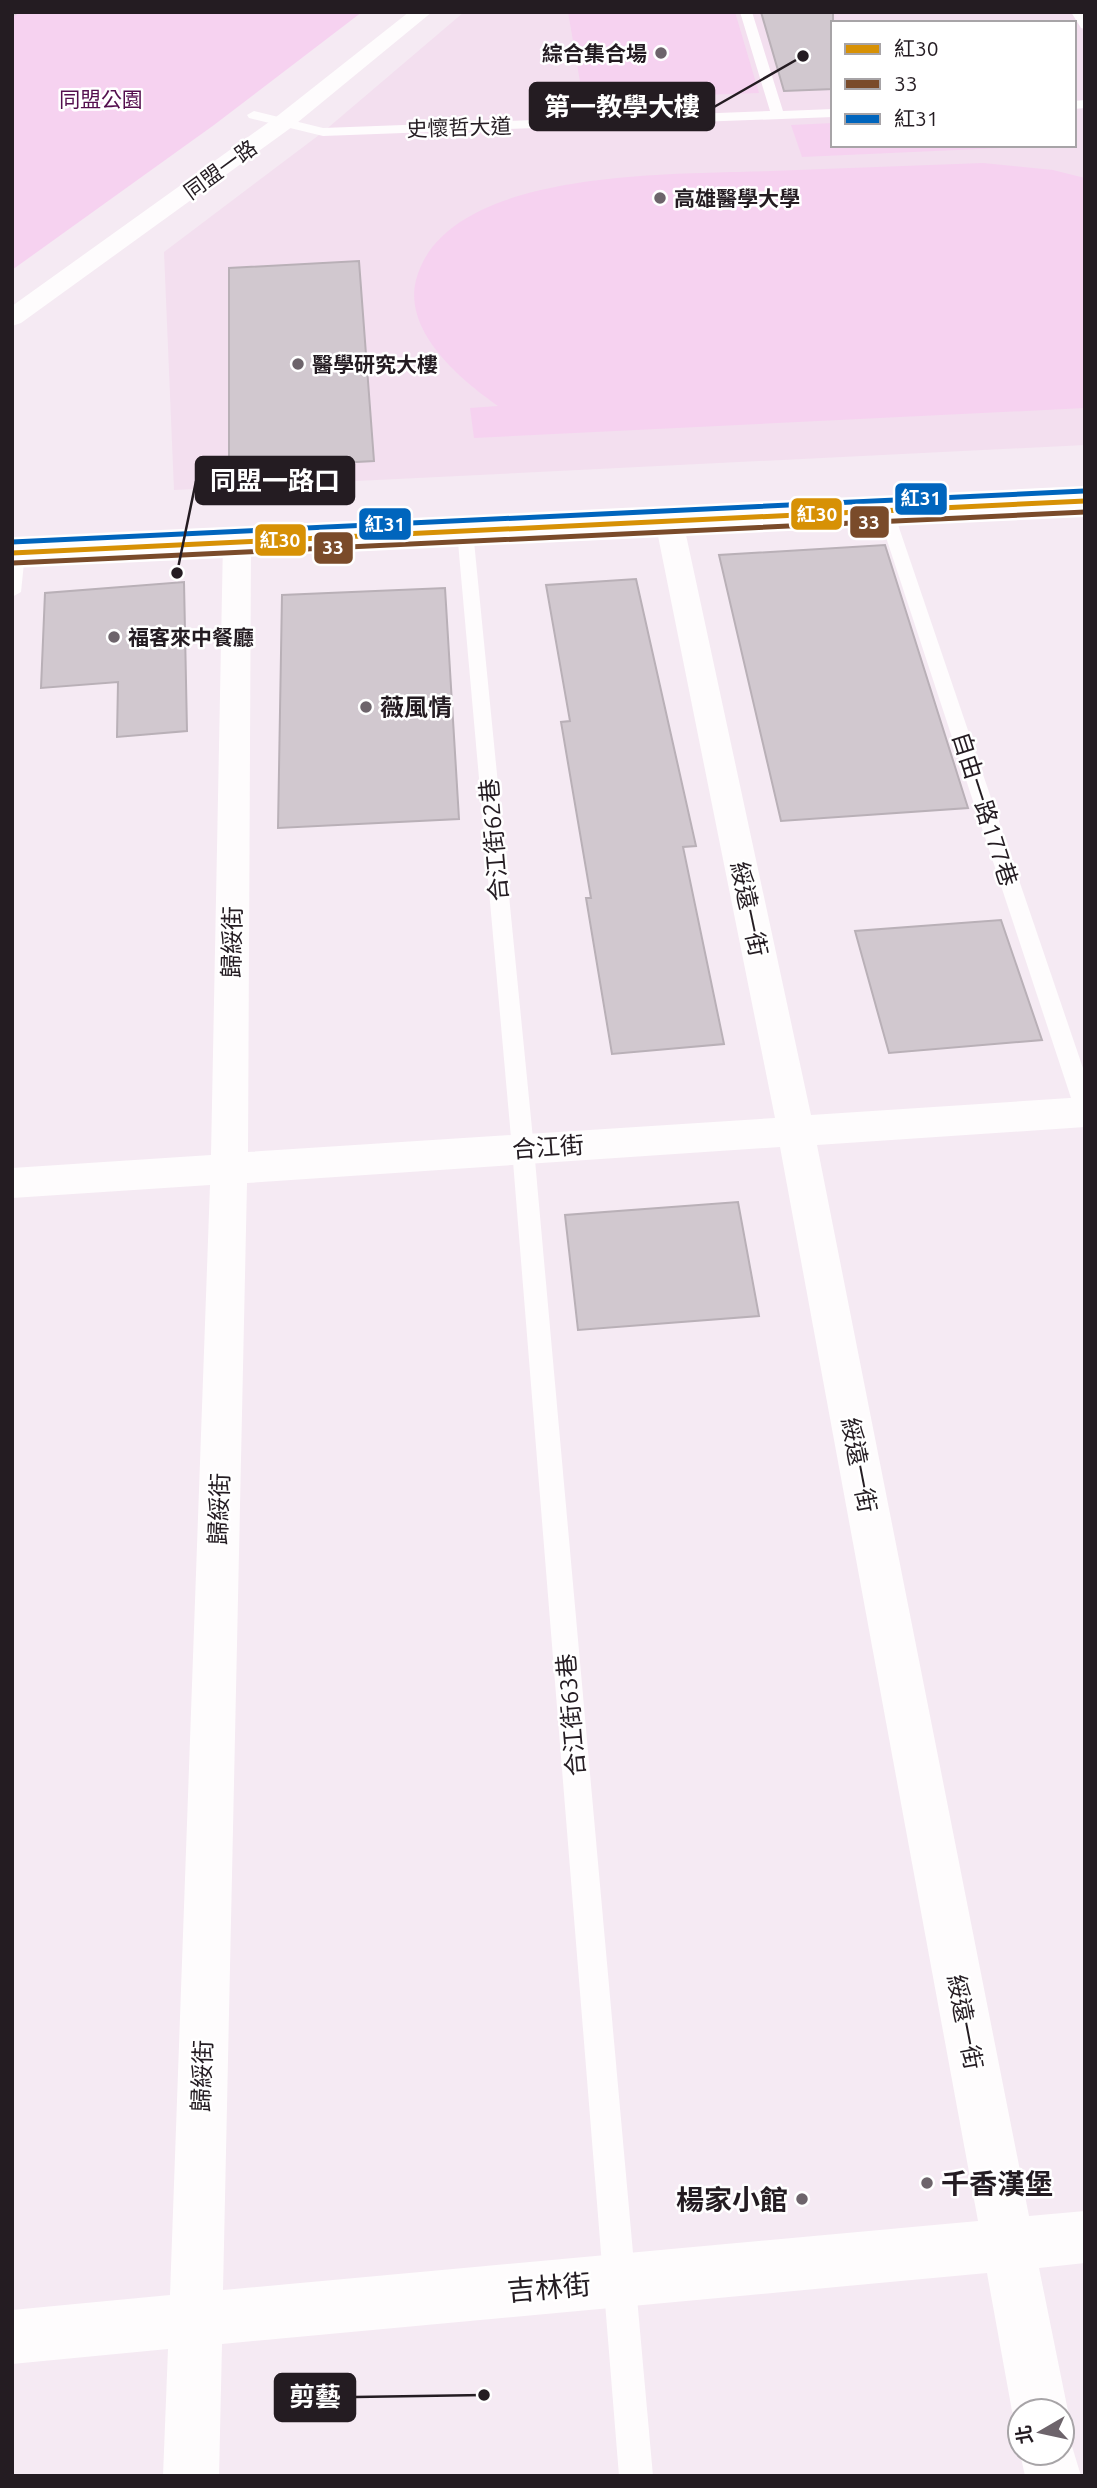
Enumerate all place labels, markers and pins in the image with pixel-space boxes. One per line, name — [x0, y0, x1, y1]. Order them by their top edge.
place label: 綜合集合場 — [542, 41, 647, 65]
marker: 綜合集合場 — [653, 45, 669, 61]
callout: 第一教學大樓 — [530, 83, 714, 130]
place label: 高雄醫學大學 — [674, 186, 800, 210]
marker: 高雄醫學大學 — [652, 190, 668, 206]
place label: 醫學研究大樓 — [312, 352, 438, 376]
marker: 醫學研究大樓 — [290, 356, 306, 372]
callout: 同盟一路口 — [196, 457, 354, 504]
place label: 福客來中餐廳 — [128, 625, 254, 649]
marker: 福客來中餐廳 — [106, 629, 122, 645]
place label: 薇風情 — [380, 694, 452, 721]
marker: 薇風情 — [358, 699, 374, 715]
place label: 千香漢堡 — [941, 2168, 1053, 2199]
marker: 千香漢堡 — [919, 2175, 935, 2191]
place label: 楊家小館 — [676, 2184, 788, 2215]
marker: 楊家小館 — [794, 2191, 810, 2207]
callout: 剪藝 — [275, 2374, 355, 2421]

